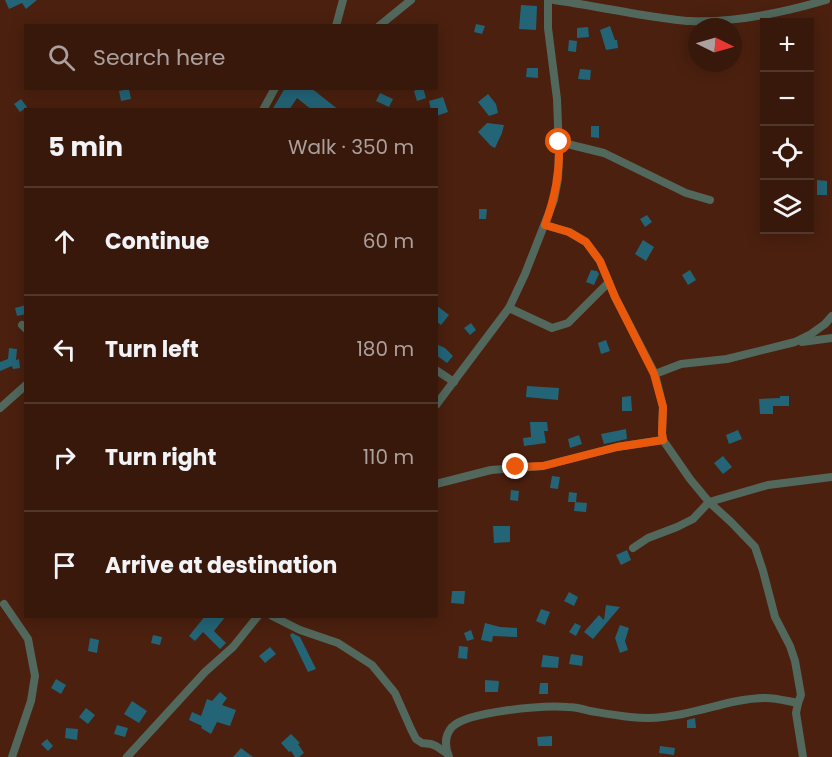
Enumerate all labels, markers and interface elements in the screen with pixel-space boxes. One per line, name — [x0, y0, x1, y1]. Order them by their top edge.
north arrow — [688, 18, 742, 72]
map controls — [760, 18, 814, 234]
button: + — [760, 18, 814, 72]
search box — [24, 24, 438, 90]
icon: search — [45, 41, 78, 74]
text: Search here — [93, 42, 226, 73]
button: − — [760, 72, 814, 126]
button: locate — [760, 126, 814, 180]
route start — [545, 128, 571, 154]
text: 5 min — [48, 129, 123, 165]
text: Walk · 350 m — [288, 133, 414, 161]
button: layers — [760, 180, 814, 234]
icon: ahead — [48, 225, 81, 258]
text: Continue — [105, 226, 209, 257]
text: 60 m — [363, 227, 414, 255]
icon: left — [48, 333, 81, 366]
text: Turn left — [105, 334, 199, 365]
text: 180 m — [356, 335, 414, 363]
icon: right — [48, 441, 81, 474]
text: Turn right — [105, 442, 216, 473]
text: 110 m — [363, 443, 414, 471]
route end — [502, 453, 528, 479]
icon: arrive — [48, 549, 81, 582]
text: Arrive at destination — [105, 550, 337, 581]

